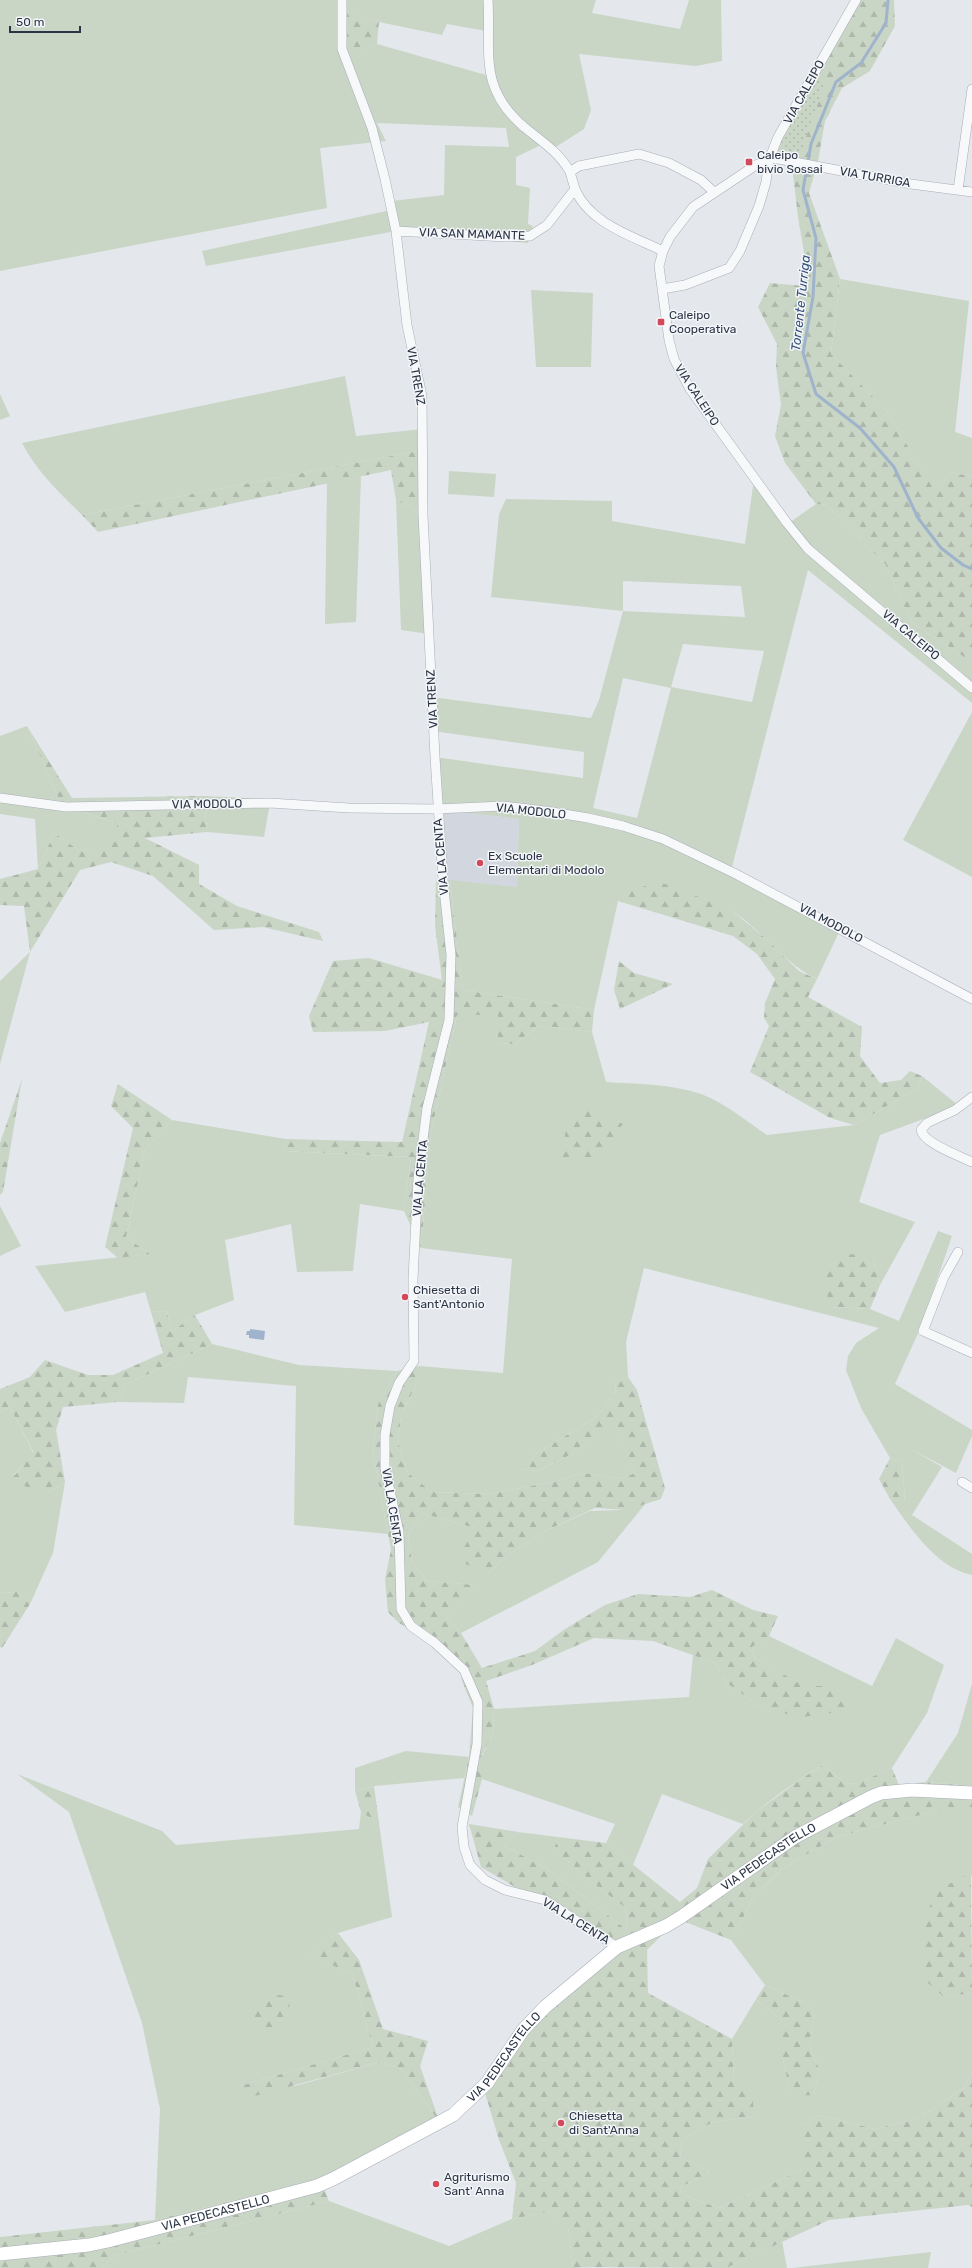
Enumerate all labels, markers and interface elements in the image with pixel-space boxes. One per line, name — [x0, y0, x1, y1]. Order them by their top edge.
scale bar — [10, 8, 80, 34]
text: 50 m — [16, 15, 44, 29]
street label: VIA CALEIPO — [781, 58, 827, 126]
place label: Caleipo bivio Sossai — [757, 148, 823, 176]
marker: Caleipo bivio Sossai — [744, 157, 754, 167]
street label: VIA TURRIGA — [838, 164, 912, 190]
street label: VIA SAN MAMANTE — [419, 225, 525, 243]
water label: Torrente Turriga — [788, 254, 814, 352]
place label: Caleipo Cooperativa — [669, 308, 736, 336]
marker: Caleipo Cooperativa — [656, 317, 666, 327]
street label: VIA TRENZ — [404, 346, 428, 406]
street label: VIA CALEIPO — [672, 361, 722, 429]
street label: VIA CALEIPO — [879, 607, 943, 663]
street label: VIA TRENZ — [423, 669, 441, 729]
street label: VIA MODOLO — [172, 796, 242, 812]
street label: VIA MODOLO — [495, 800, 567, 822]
street label: VIA LA CENTA — [431, 818, 451, 896]
place label: Ex Scuole Elementari di Modolo — [488, 849, 605, 877]
marker: Ex Scuole Elementari di Modolo — [475, 858, 485, 868]
street label: VIA MODOLO — [797, 900, 865, 946]
street label: VIA LA CENTA — [410, 1139, 430, 1217]
place label: Chiesetta di Sant'Antonio — [413, 1283, 485, 1311]
marker: Chiesetta di Sant'Antonio — [400, 1292, 410, 1302]
street label: VIA LA CENTA — [379, 1467, 405, 1545]
street label: VIA PEDECASTELLO — [719, 1820, 818, 1894]
street label: VIA LA CENTA — [540, 1895, 612, 1947]
street label: VIA PEDECASTELLO — [464, 2009, 544, 2105]
place label: Chiesetta di Sant'Anna — [569, 2109, 639, 2137]
marker: Chiesetta di Sant'Anna — [556, 2118, 566, 2128]
place label: Agriturismo Sant' Anna — [444, 2170, 510, 2198]
marker: Agriturismo Sant' Anna — [431, 2179, 441, 2189]
street label: VIA PEDECASTELLO — [160, 2192, 271, 2234]

